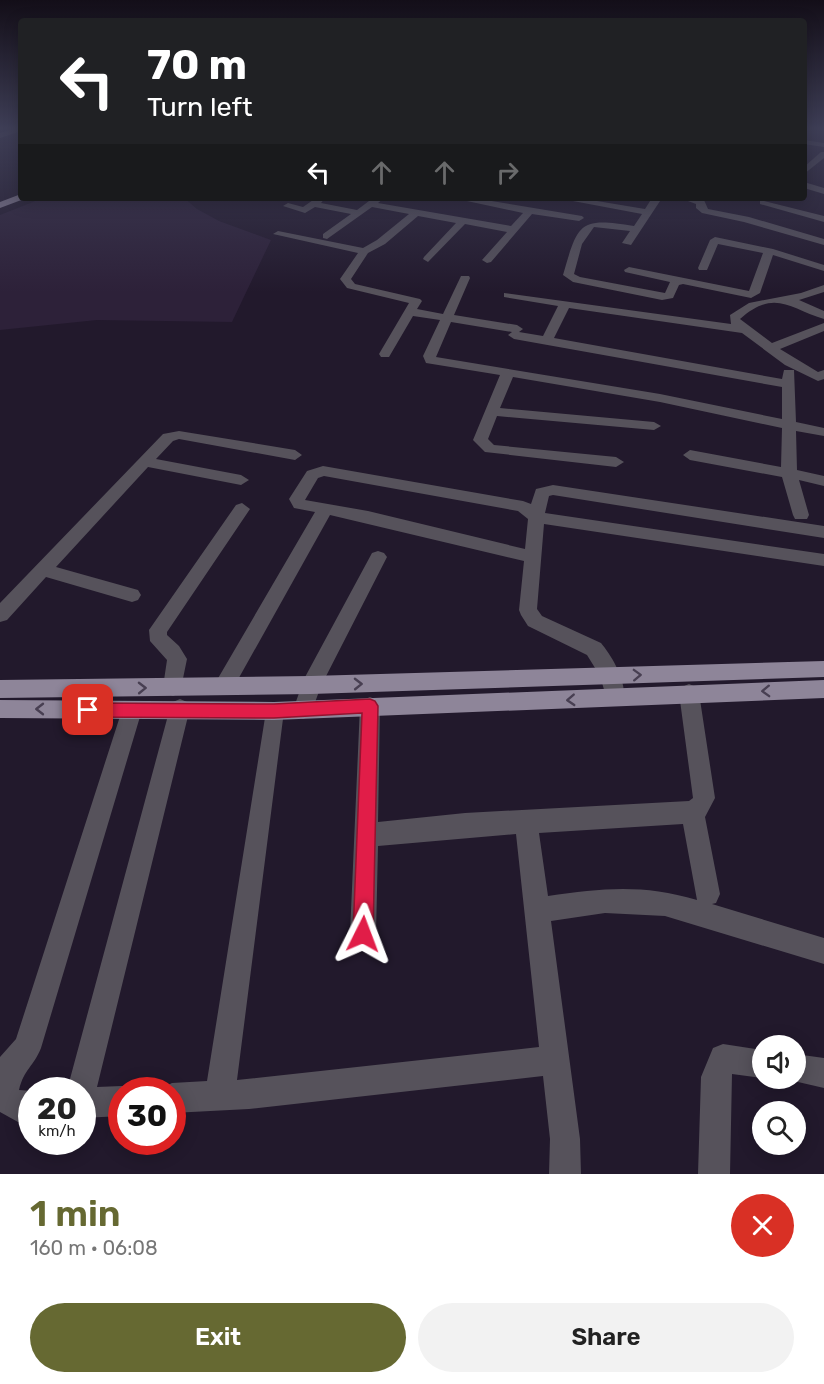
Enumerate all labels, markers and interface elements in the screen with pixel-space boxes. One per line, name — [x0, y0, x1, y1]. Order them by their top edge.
text: 70 m — [147, 40, 247, 90]
icon: left — [48, 42, 126, 120]
text: Turn left — [147, 91, 252, 123]
icon: left — [302, 156, 335, 189]
icon: ahead — [365, 156, 398, 189]
icon: ahead — [428, 156, 461, 189]
icon: right — [491, 156, 524, 189]
one-way arrow — [633, 669, 642, 682]
one-way arrow — [354, 678, 363, 691]
one-way arrow — [138, 681, 147, 694]
pin — [62, 684, 113, 735]
one-way arrow — [761, 685, 770, 697]
icon: arrive — [71, 693, 104, 726]
one-way arrow — [566, 693, 575, 706]
one-way arrow — [36, 703, 45, 716]
position arrow — [331, 902, 395, 966]
map controls — [752, 1035, 806, 1155]
button: sound — [752, 1035, 806, 1089]
speed limit sign: 30 — [108, 1077, 186, 1155]
text: 20 — [37, 1091, 77, 1127]
button: search — [752, 1101, 806, 1155]
text: km/h — [38, 1122, 76, 1140]
text: 1 min — [30, 1192, 121, 1235]
button: close — [731, 1194, 794, 1257]
text: 160 m · 06:08 — [30, 1236, 158, 1260]
button: Exit — [30, 1303, 406, 1372]
button: Share — [418, 1303, 794, 1372]

